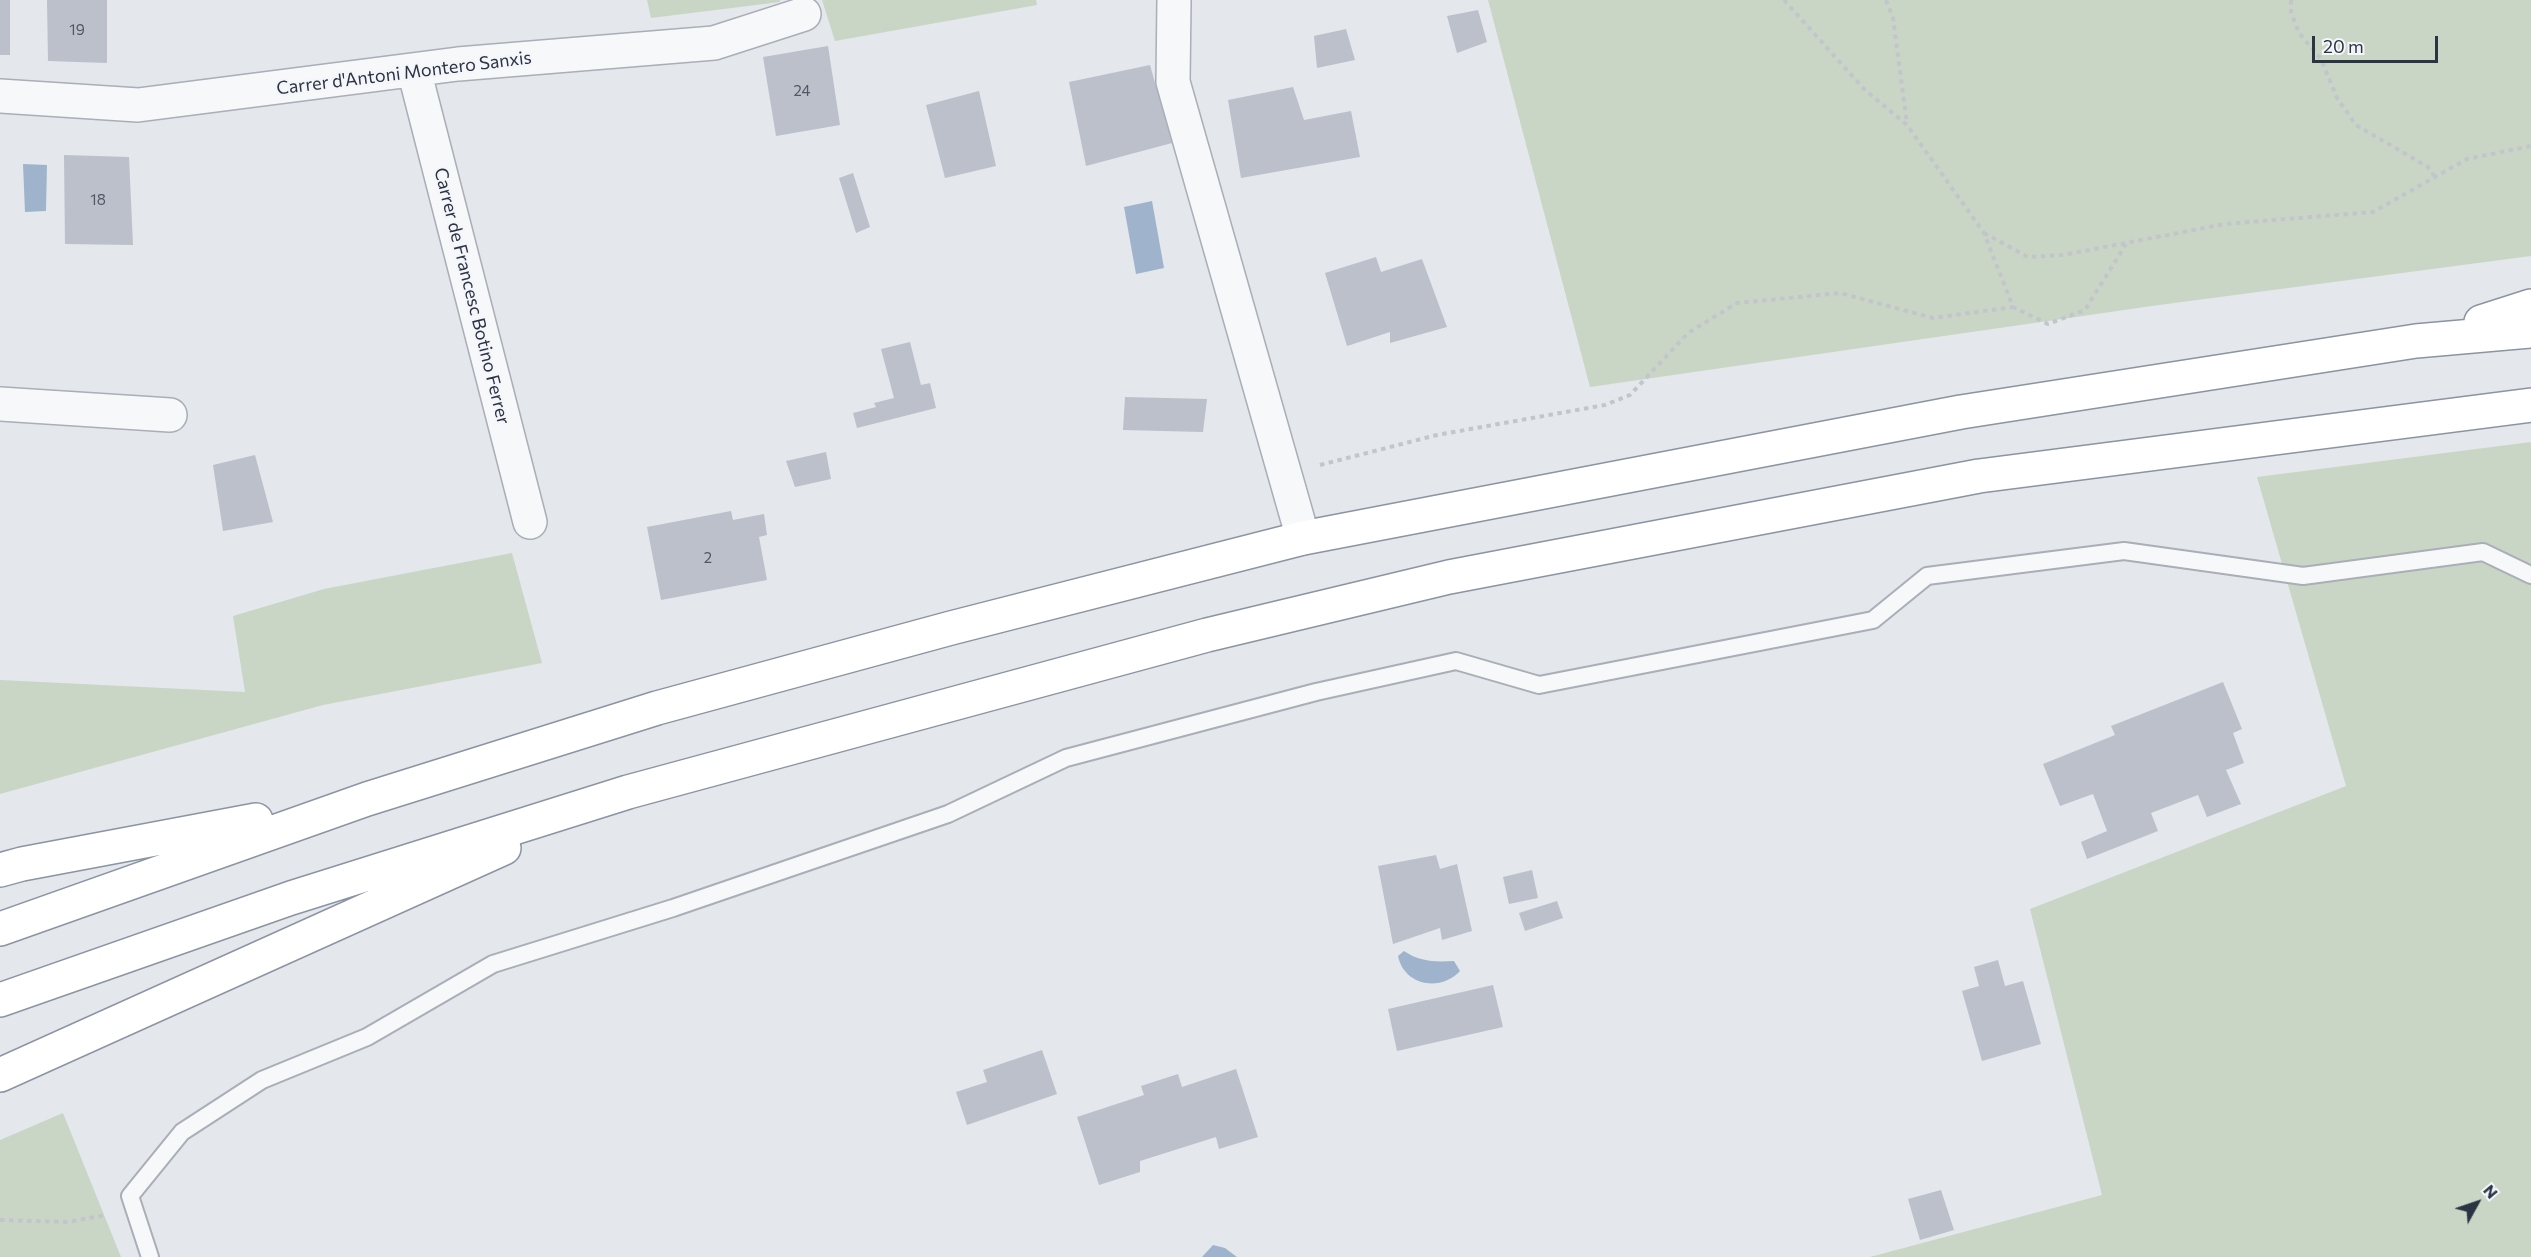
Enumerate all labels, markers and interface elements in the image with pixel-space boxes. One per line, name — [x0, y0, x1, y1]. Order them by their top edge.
house number: 19 — [69, 21, 85, 39]
scale bar — [2315, 24, 2441, 62]
text: 20 m — [2323, 35, 2364, 57]
street label: Carrer d'Antoni Montero Sanxis — [275, 47, 533, 99]
house number: 24 — [793, 82, 811, 100]
street label: Carrer de Francesc Botino Ferrer — [430, 165, 514, 427]
house number: 18 — [90, 191, 106, 209]
house number: 2 — [704, 549, 712, 567]
north arrow — [2447, 1173, 2507, 1233]
text: N — [2480, 1180, 2502, 1202]

